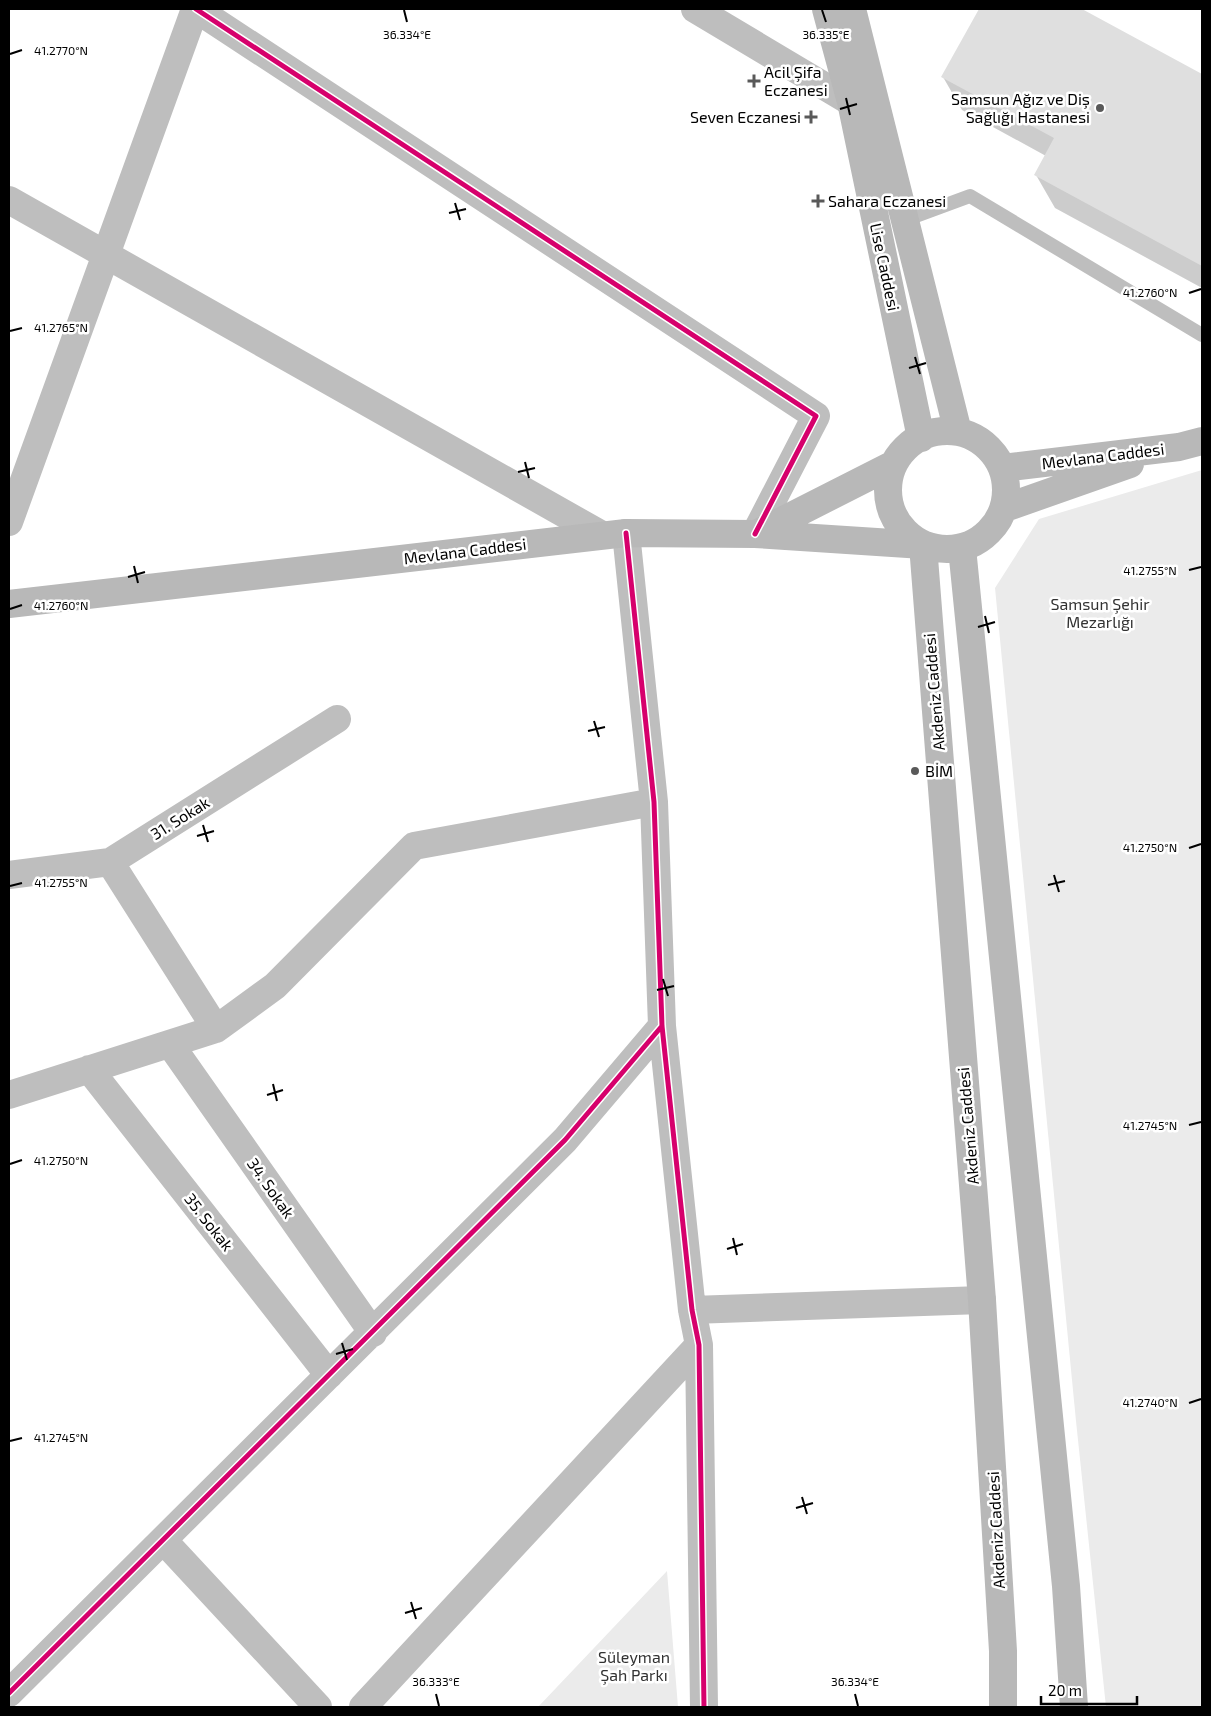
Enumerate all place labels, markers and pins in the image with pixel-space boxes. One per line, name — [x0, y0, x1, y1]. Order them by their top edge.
place label: Acil Şifa Eczanesi — [764, 62, 828, 99]
marker: Acil Şifa Eczanesi — [748, 75, 760, 87]
place label: Samsun Ağız ve Diş Sağlığı Hastanesi — [951, 89, 1090, 126]
marker: Samsun Ağız ve Diş Sağlığı Hastanesi — [1094, 102, 1106, 114]
place label: Seven Eczanesi — [690, 107, 801, 126]
marker: Seven Eczanesi — [805, 111, 817, 123]
place label: Sahara Eczanesi — [828, 191, 946, 210]
marker: Sahara Eczanesi — [812, 195, 824, 207]
place label: BİM — [925, 761, 953, 780]
marker: BİM — [909, 765, 921, 777]

